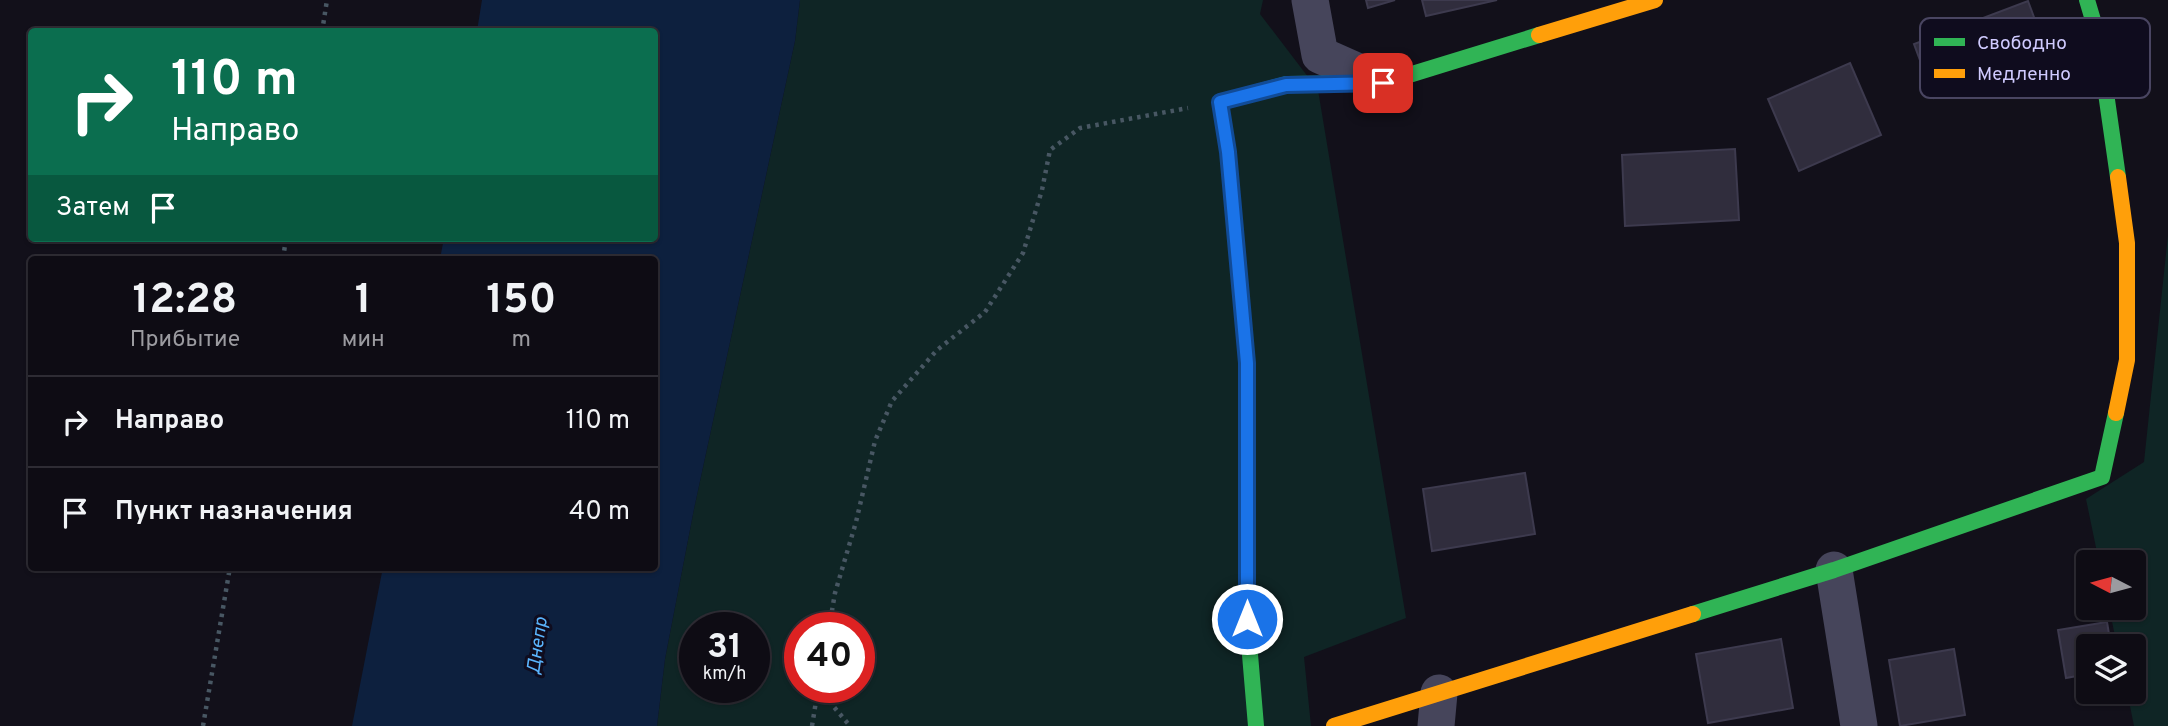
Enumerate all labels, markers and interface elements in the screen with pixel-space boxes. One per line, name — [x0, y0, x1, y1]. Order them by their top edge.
legend — [1920, 18, 2150, 98]
text: Свободно — [1977, 32, 2067, 56]
text: 110 m — [171, 51, 298, 113]
pin — [1353, 53, 1413, 113]
icon: right — [56, 56, 147, 147]
text: Медленно — [1977, 63, 2071, 87]
icon: arrive — [1364, 64, 1402, 102]
text: Направо — [171, 112, 299, 152]
icon: arrive — [144, 189, 182, 227]
text: Затем — [56, 192, 130, 225]
text: 12:28 — [132, 275, 237, 328]
text: 1 — [355, 275, 372, 328]
text: 150 — [486, 275, 556, 328]
text: Прибытие — [130, 326, 240, 355]
text: мин — [342, 326, 385, 355]
text: m — [512, 326, 531, 355]
icon: right — [56, 403, 94, 441]
text: Направо — [115, 405, 224, 438]
text: 110 m — [566, 405, 630, 438]
icon: arrive — [56, 494, 94, 532]
text: Пункт назначения — [115, 496, 353, 529]
text: 40 m — [569, 496, 630, 529]
north arrow — [2076, 550, 2146, 620]
map controls — [2076, 550, 2146, 704]
position arrow — [1210, 582, 1284, 656]
speed limit sign: 40 — [784, 612, 875, 703]
water label: Днепр — [522, 615, 554, 676]
text: 31 — [707, 626, 742, 670]
button: layers — [2076, 634, 2146, 704]
text: km/h — [703, 663, 746, 686]

